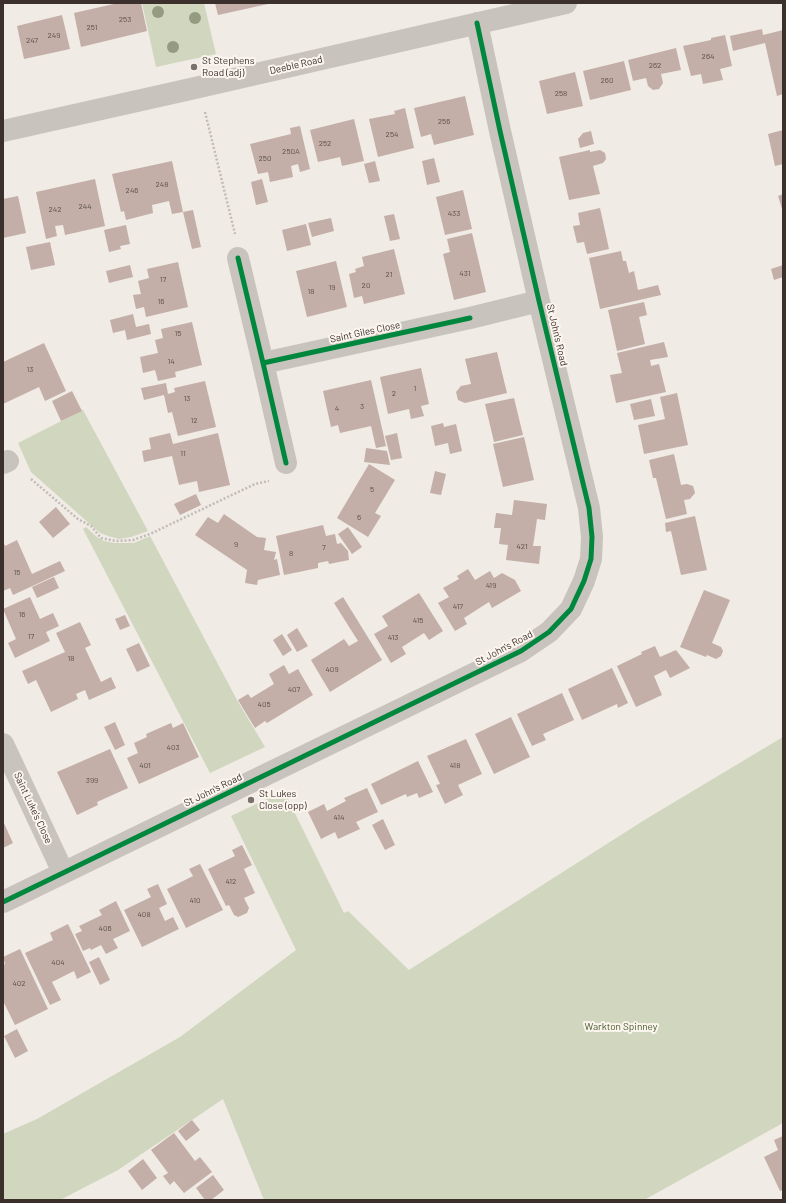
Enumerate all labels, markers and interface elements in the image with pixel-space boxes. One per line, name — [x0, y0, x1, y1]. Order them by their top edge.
house number: 253 — [119, 14, 131, 24]
house number: 251 — [87, 22, 97, 32]
house number: 249 — [48, 30, 60, 40]
house number: 247 — [26, 35, 38, 45]
house number: 264 — [702, 51, 714, 61]
street label: Deeble Road — [268, 53, 324, 77]
place label: St Stephens Road (adj) — [202, 55, 254, 78]
house number: 262 — [649, 60, 661, 70]
marker: St Stephens Road (adj) — [189, 62, 199, 72]
house number: 260 — [601, 75, 613, 85]
house number: 258 — [555, 88, 567, 98]
house number: 256 — [438, 116, 450, 126]
house number: 254 — [386, 129, 398, 139]
house number: 252 — [319, 138, 331, 148]
house number: 250A — [282, 146, 300, 156]
house number: 250 — [259, 153, 271, 163]
house number: 248 — [156, 179, 168, 189]
house number: 246 — [126, 185, 138, 195]
house number: 244 — [78, 201, 92, 211]
house number: 242 — [49, 204, 61, 214]
house number: 433 — [448, 208, 460, 218]
house number: 431 — [459, 268, 471, 278]
house number: 21 — [386, 269, 392, 279]
house number: 17 — [160, 274, 166, 284]
house number: 20 — [362, 280, 370, 290]
house number: 19 — [329, 282, 335, 292]
house number: 18 — [308, 286, 314, 296]
house number: 16 — [158, 296, 164, 306]
street label: St John's Road — [544, 303, 570, 367]
street label: Saint Giles Close — [329, 319, 401, 345]
house number: 15 — [175, 328, 181, 338]
house number: 14 — [167, 356, 175, 366]
house number: 13 — [27, 364, 33, 374]
house number: 1 — [414, 383, 416, 393]
house number: 2 — [392, 388, 396, 398]
house number: 13 — [184, 393, 190, 403]
house number: 3 — [360, 401, 364, 411]
house number: 4 — [335, 403, 339, 413]
house number: 12 — [190, 415, 198, 425]
house number: 11 — [180, 448, 186, 458]
house number: 5 — [370, 484, 374, 494]
house number: 6 — [357, 512, 361, 522]
house number: 9 — [234, 539, 238, 549]
house number: 421 — [516, 541, 528, 551]
house number: 7 — [322, 542, 326, 552]
house number: 8 — [289, 548, 293, 558]
house number: 15 — [14, 567, 20, 577]
house number: 419 — [486, 580, 496, 590]
house number: 417 — [453, 601, 463, 611]
house number: 16 — [19, 609, 25, 619]
house number: 415 — [413, 615, 423, 625]
street label: St John's Road — [473, 628, 535, 668]
house number: 17 — [28, 631, 34, 641]
house number: 413 — [388, 632, 398, 642]
house number: 18 — [68, 653, 74, 663]
house number: 409 — [325, 664, 339, 674]
house number: 407 — [288, 684, 300, 694]
house number: 405 — [257, 699, 271, 709]
house number: 403 — [166, 742, 180, 752]
house number: 401 — [139, 760, 151, 770]
house number: 418 — [450, 760, 460, 770]
street label: Saint Luke's Close — [11, 770, 55, 846]
street label: St John's Road — [182, 771, 244, 809]
house number: 399 — [86, 775, 98, 785]
place label: St Lukes Close (opp) — [259, 788, 307, 812]
marker: St Lukes Close (opp) — [246, 795, 256, 805]
house number: 414 — [334, 812, 344, 822]
house number: 412 — [226, 876, 236, 886]
house number: 410 — [190, 895, 200, 905]
house number: 408 — [137, 909, 151, 919]
house number: 406 — [98, 923, 112, 933]
house number: 404 — [51, 957, 65, 967]
house number: 402 — [12, 978, 26, 988]
park label: Warkton Spinney — [585, 1021, 657, 1033]

